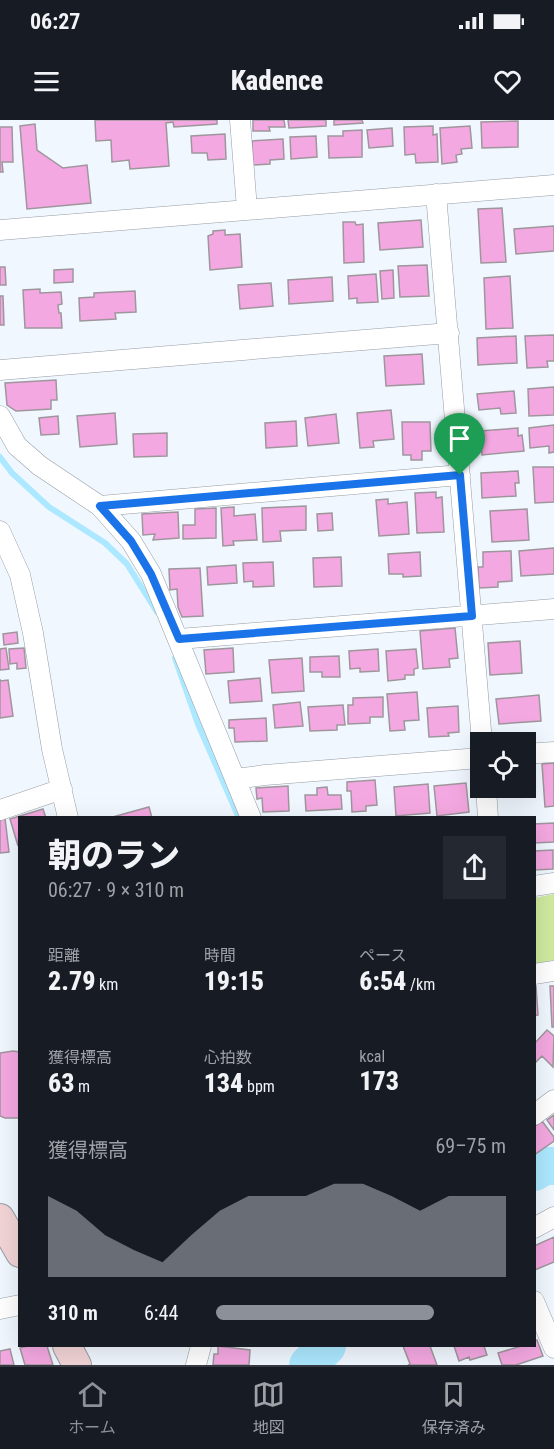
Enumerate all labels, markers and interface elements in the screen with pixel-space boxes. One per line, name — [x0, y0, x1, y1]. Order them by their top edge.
text: 06:27 — [30, 9, 81, 34]
icon: menu — [30, 65, 63, 98]
text: Kadence — [231, 65, 323, 97]
icon: heart — [491, 65, 524, 98]
pin — [434, 413, 485, 475]
icon: arrive — [443, 422, 476, 455]
map controls — [470, 732, 536, 798]
button: locate — [470, 732, 536, 798]
text: 朝のラン — [48, 836, 180, 875]
button: share — [443, 836, 506, 899]
text: 06:27 · 9 × 310 m — [48, 878, 184, 902]
text: 距離 — [48, 946, 80, 965]
text: 時間 — [204, 946, 236, 965]
text: ペース — [359, 946, 407, 965]
text: 2.79 — [48, 966, 95, 996]
text: 19:15 — [204, 966, 264, 996]
text: 6:54 — [359, 966, 406, 996]
text: km — [95, 975, 118, 994]
text: /km — [406, 975, 435, 994]
text: kcal — [359, 1047, 385, 1066]
text: 獲得標高 — [48, 1048, 112, 1067]
text: 心拍数 — [204, 1048, 252, 1067]
text: 173 — [359, 1066, 399, 1096]
text: 63 — [48, 1068, 74, 1098]
text: 134 — [204, 1068, 243, 1098]
text: m — [74, 1077, 90, 1096]
text: bpm — [243, 1077, 275, 1096]
text: 69–75 m — [435, 1134, 506, 1158]
text: 獲得標高 — [48, 1138, 128, 1162]
text: 310 m — [48, 1301, 98, 1325]
text: 6:44 — [144, 1301, 178, 1325]
tab: ホーム — [68, 1378, 116, 1438]
tab: 地図 — [252, 1378, 285, 1438]
tab: 保存済み — [422, 1378, 486, 1438]

